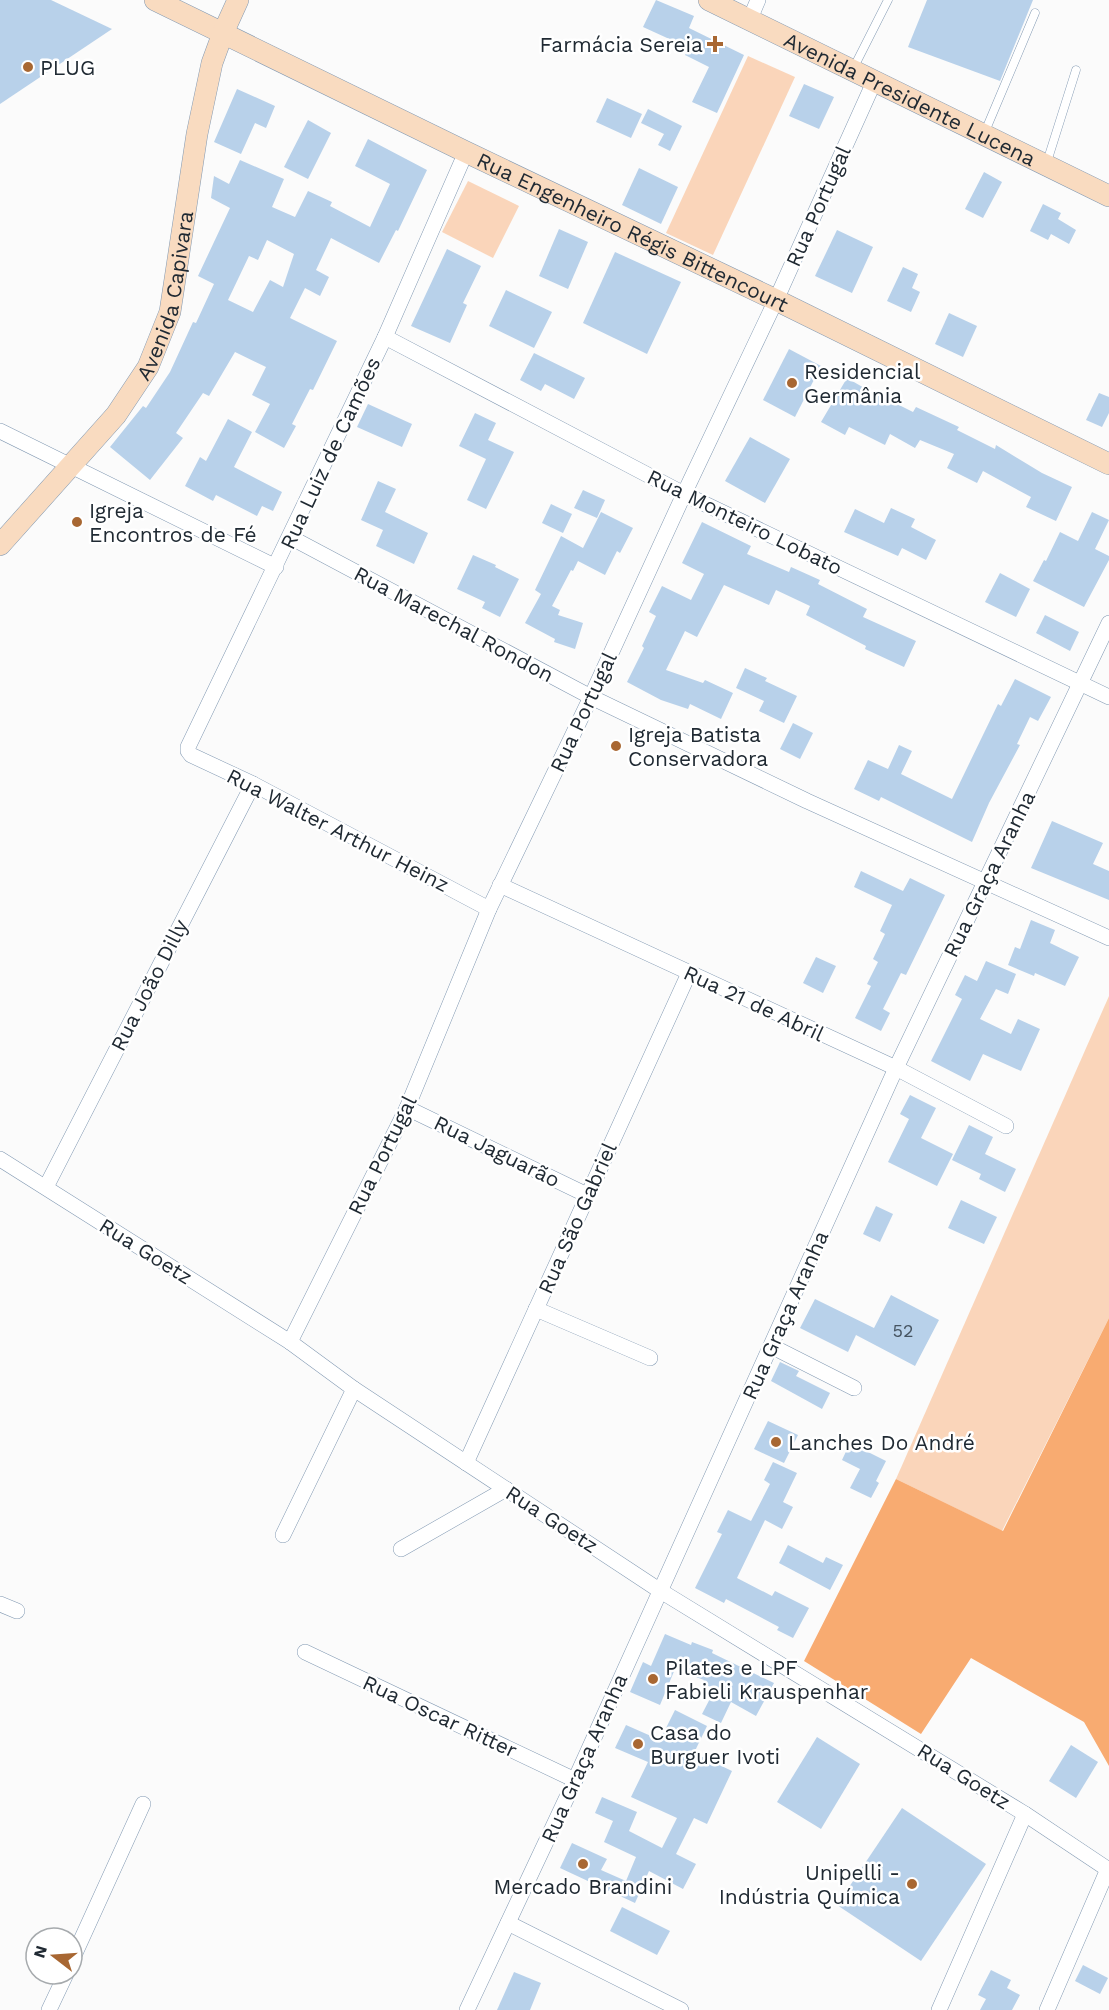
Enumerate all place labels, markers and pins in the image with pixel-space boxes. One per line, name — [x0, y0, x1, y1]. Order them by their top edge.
place label: Farmácia Sereia — [540, 32, 703, 57]
marker: Farmácia Sereia — [708, 37, 722, 51]
place label: PLUG — [40, 55, 95, 80]
marker: PLUG — [21, 60, 35, 74]
place label: Residencial Germânia — [804, 359, 921, 408]
marker: Residencial Germânia — [785, 376, 799, 390]
place label: Igreja Encontros de Fé — [89, 498, 257, 547]
marker: Igreja Encontros de Fé — [70, 515, 84, 529]
place label: Igreja Batista Conservadora — [628, 722, 768, 771]
marker: Igreja Batista Conservadora — [609, 739, 623, 753]
place label: Lanches Do André — [788, 1430, 975, 1455]
marker: Lanches Do André — [769, 1435, 783, 1449]
place label: Pilates e LPF Fabieli Krauspenhar — [665, 1655, 869, 1704]
marker: Pilates e LPF Fabieli Krauspenhar — [646, 1672, 660, 1686]
place label: Casa do Burguer Ivoti — [650, 1720, 780, 1769]
marker: Casa do Burguer Ivoti — [631, 1737, 645, 1751]
marker: Mercado Brandini — [576, 1857, 590, 1871]
place label: Unipelli - Indústria Química — [719, 1860, 900, 1909]
place label: Mercado Brandini — [494, 1874, 672, 1899]
marker: Unipelli - Indústria Química — [905, 1877, 919, 1891]

